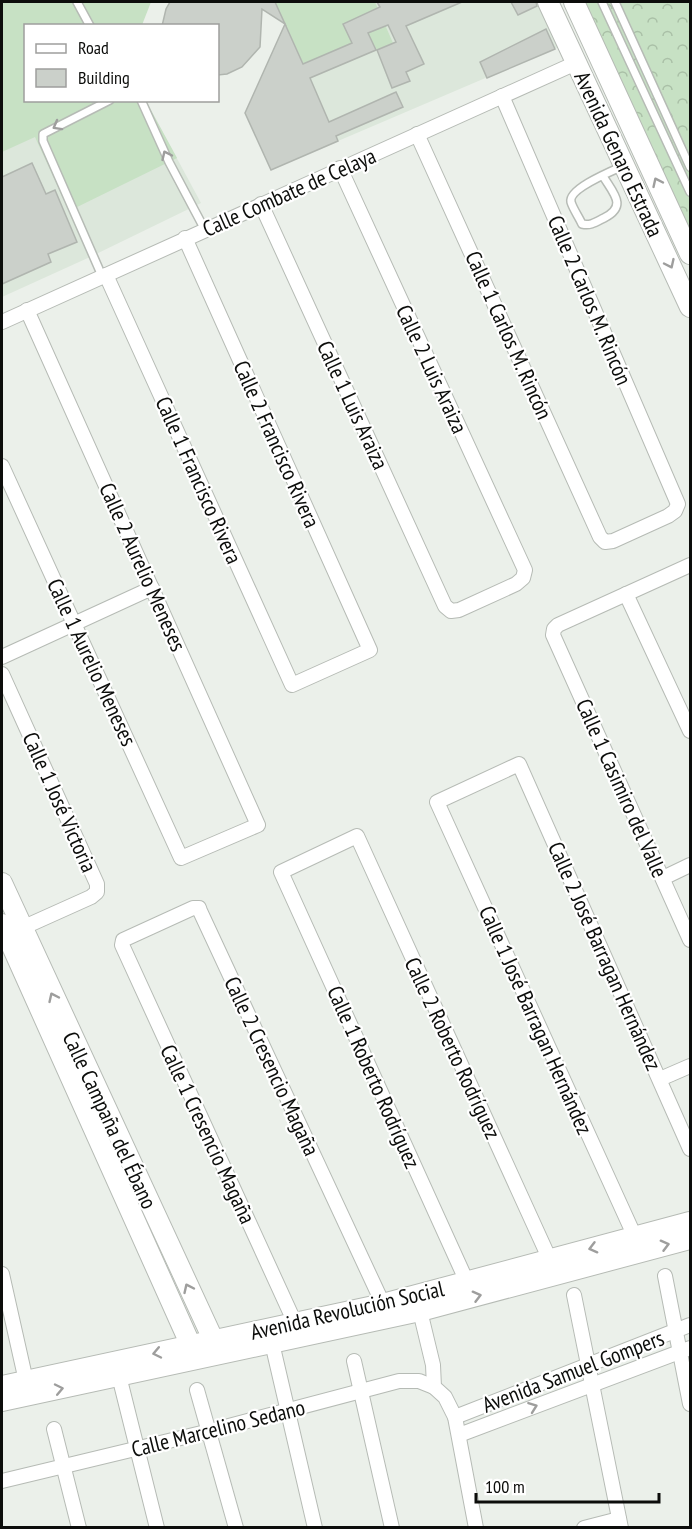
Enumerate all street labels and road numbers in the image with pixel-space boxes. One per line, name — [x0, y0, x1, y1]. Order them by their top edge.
street label: Avenida Genaro Estrada — [568, 67, 670, 241]
street label: Calle Combate de Celaya — [198, 141, 380, 243]
street label: Calle 2 Carlos M. Rincón — [542, 211, 638, 389]
street label: Calle 1 Carlos M. Rincón — [459, 247, 559, 423]
street label: Calle 2 Luis Araiza — [390, 300, 474, 438]
street label: Calle 1 Luis Araiza — [311, 336, 395, 474]
street label: Calle 2 Francisco Rivera — [228, 356, 326, 532]
street label: Calle 1 Francisco Rivera — [150, 392, 248, 568]
street label: Calle 2 Aurelio Meneses — [93, 478, 193, 656]
street label: Calle 1 Aurelio Meneses — [41, 574, 143, 750]
street label: Calle 1 Casimiro del Valle — [570, 694, 674, 882]
street label: Calle 1 José Victoria — [17, 728, 103, 876]
street label: Calle 2 José Barragan Hernández — [542, 837, 668, 1075]
street label: Calle 1 José Barragan Hernández — [473, 901, 599, 1139]
street label: Calle 2 Roberto Rodríguez — [399, 953, 507, 1143]
street label: Calle 2 Cresencio Magaña — [218, 972, 326, 1160]
street label: Calle 1 Roberto Rodríguez — [321, 981, 427, 1173]
street label: Calle Campaña del Ébano — [57, 1027, 163, 1213]
street label: Calle 1 Cresencio Magaña — [154, 1040, 262, 1228]
street label: Avenida Revolución Social — [247, 1274, 447, 1346]
street label: Avenida Samuel Gompers — [478, 1323, 668, 1419]
street label: Calle Marcelino Sedano — [128, 1393, 308, 1463]

